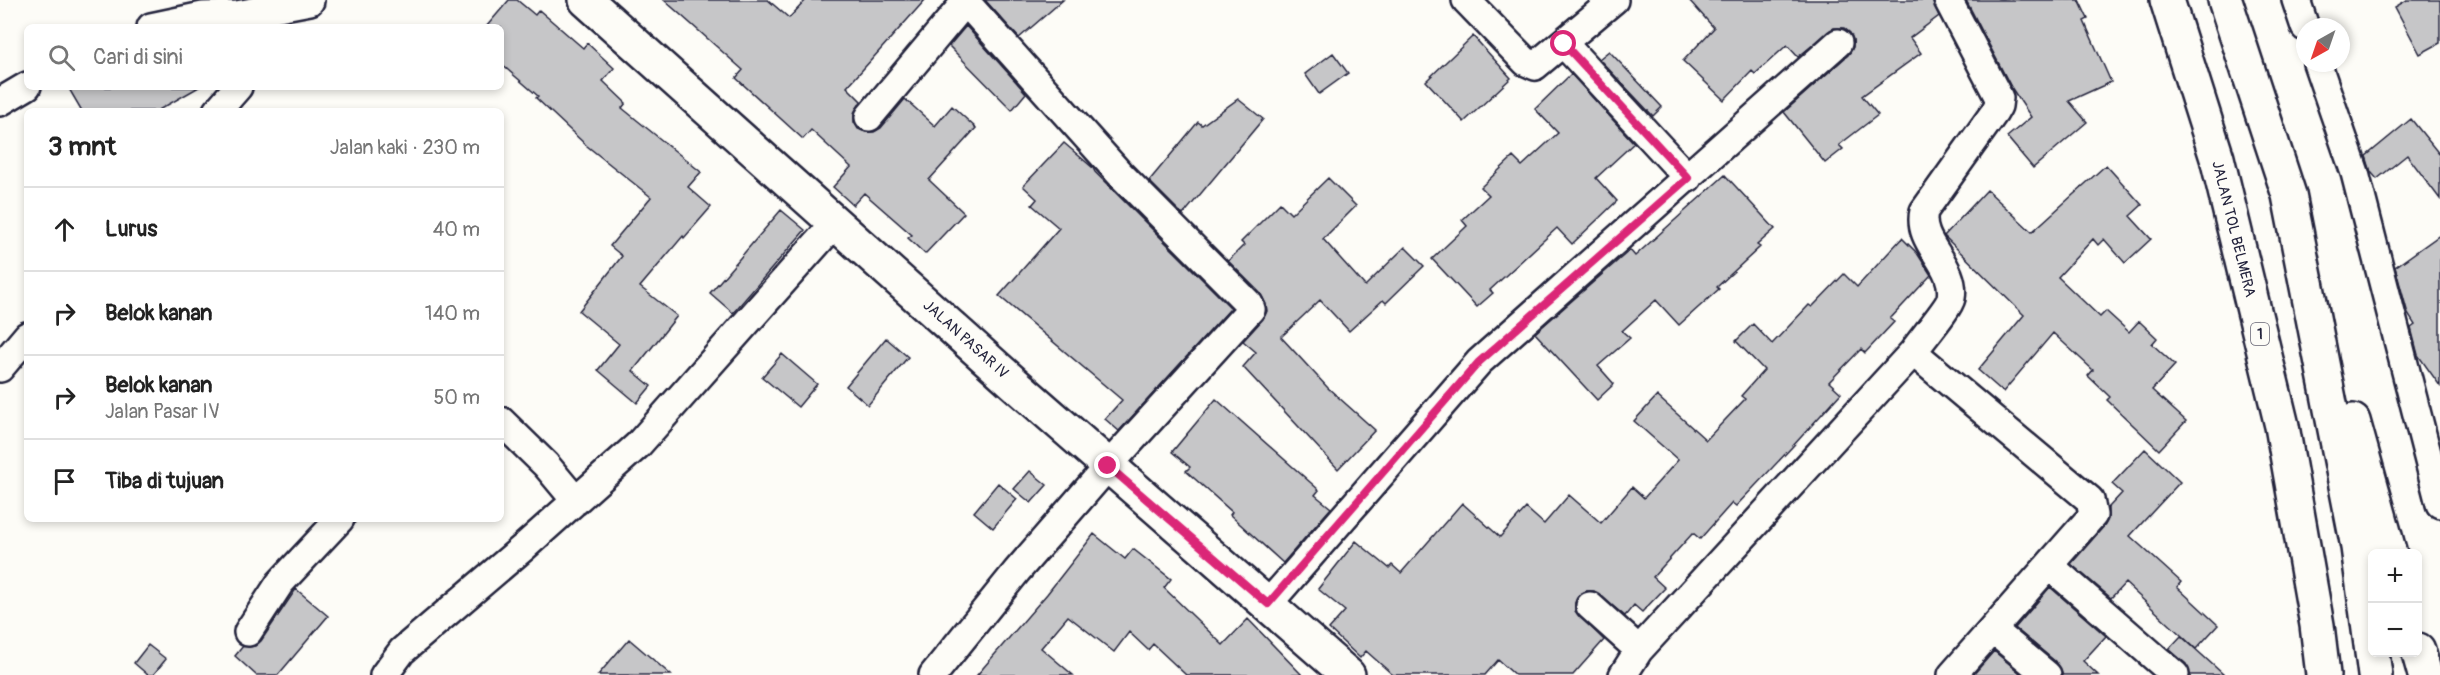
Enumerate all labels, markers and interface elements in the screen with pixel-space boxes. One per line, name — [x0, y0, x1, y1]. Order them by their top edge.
north arrow — [2296, 18, 2350, 72]
search box — [24, 24, 504, 90]
route start — [1550, 30, 1576, 56]
icon: search — [45, 41, 78, 74]
text: Cari di sini — [93, 43, 183, 71]
text: 3 mnt — [48, 131, 116, 163]
text: Jalan kaki · 230 m — [330, 135, 480, 160]
street label: JALAN TOL BELMERA — [2207, 159, 2260, 300]
icon: ahead — [48, 213, 81, 246]
text: Lurus — [105, 215, 157, 243]
text: 40 m — [433, 217, 480, 242]
street label: JALAN PASAR IV — [919, 296, 1012, 383]
icon: right — [48, 297, 81, 330]
text: Belok kanan — [105, 299, 213, 327]
text: 140 m — [425, 301, 480, 326]
road number: 1 — [2251, 323, 2269, 345]
text: Belok kanan — [105, 371, 213, 399]
icon: right — [48, 381, 81, 414]
text: 50 m — [433, 385, 480, 410]
text: Jalan Pasar IV — [105, 399, 220, 424]
route end — [1094, 452, 1120, 478]
icon: arrive — [48, 465, 81, 498]
text: Tiba di tujuan — [105, 467, 224, 495]
map controls — [2368, 549, 2422, 657]
button: + — [2368, 549, 2422, 603]
button: − — [2368, 603, 2422, 657]

